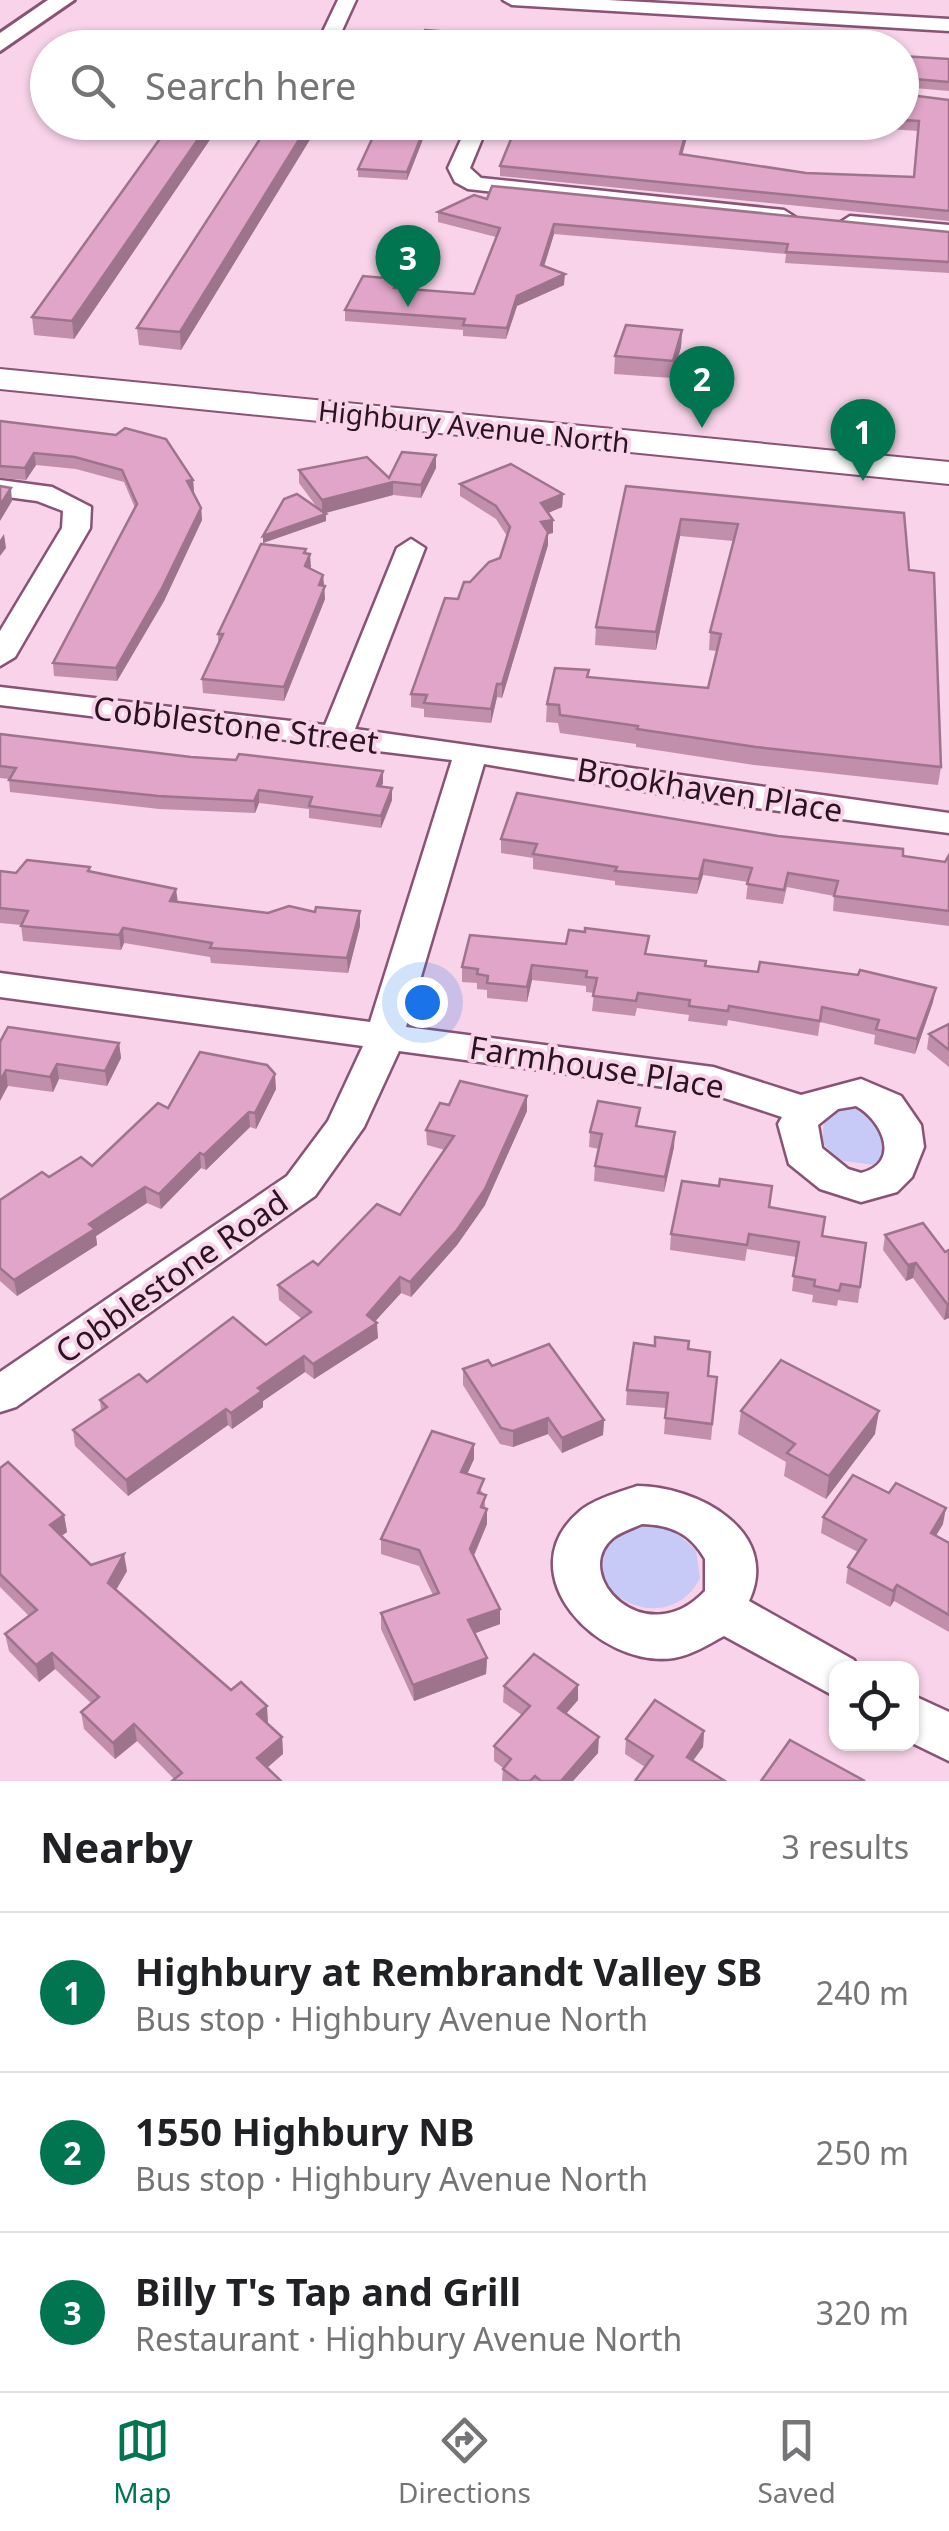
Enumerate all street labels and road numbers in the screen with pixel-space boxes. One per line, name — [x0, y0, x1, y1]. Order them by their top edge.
street label: Highbury Avenue North — [316, 391, 632, 461]
street label: Cobblestone Street — [91, 685, 381, 763]
street label: Brookhaven Place — [574, 747, 846, 831]
street label: Farmhouse Place — [467, 1025, 727, 1107]
street label: Cobblestone Road — [46, 1180, 296, 1372]

